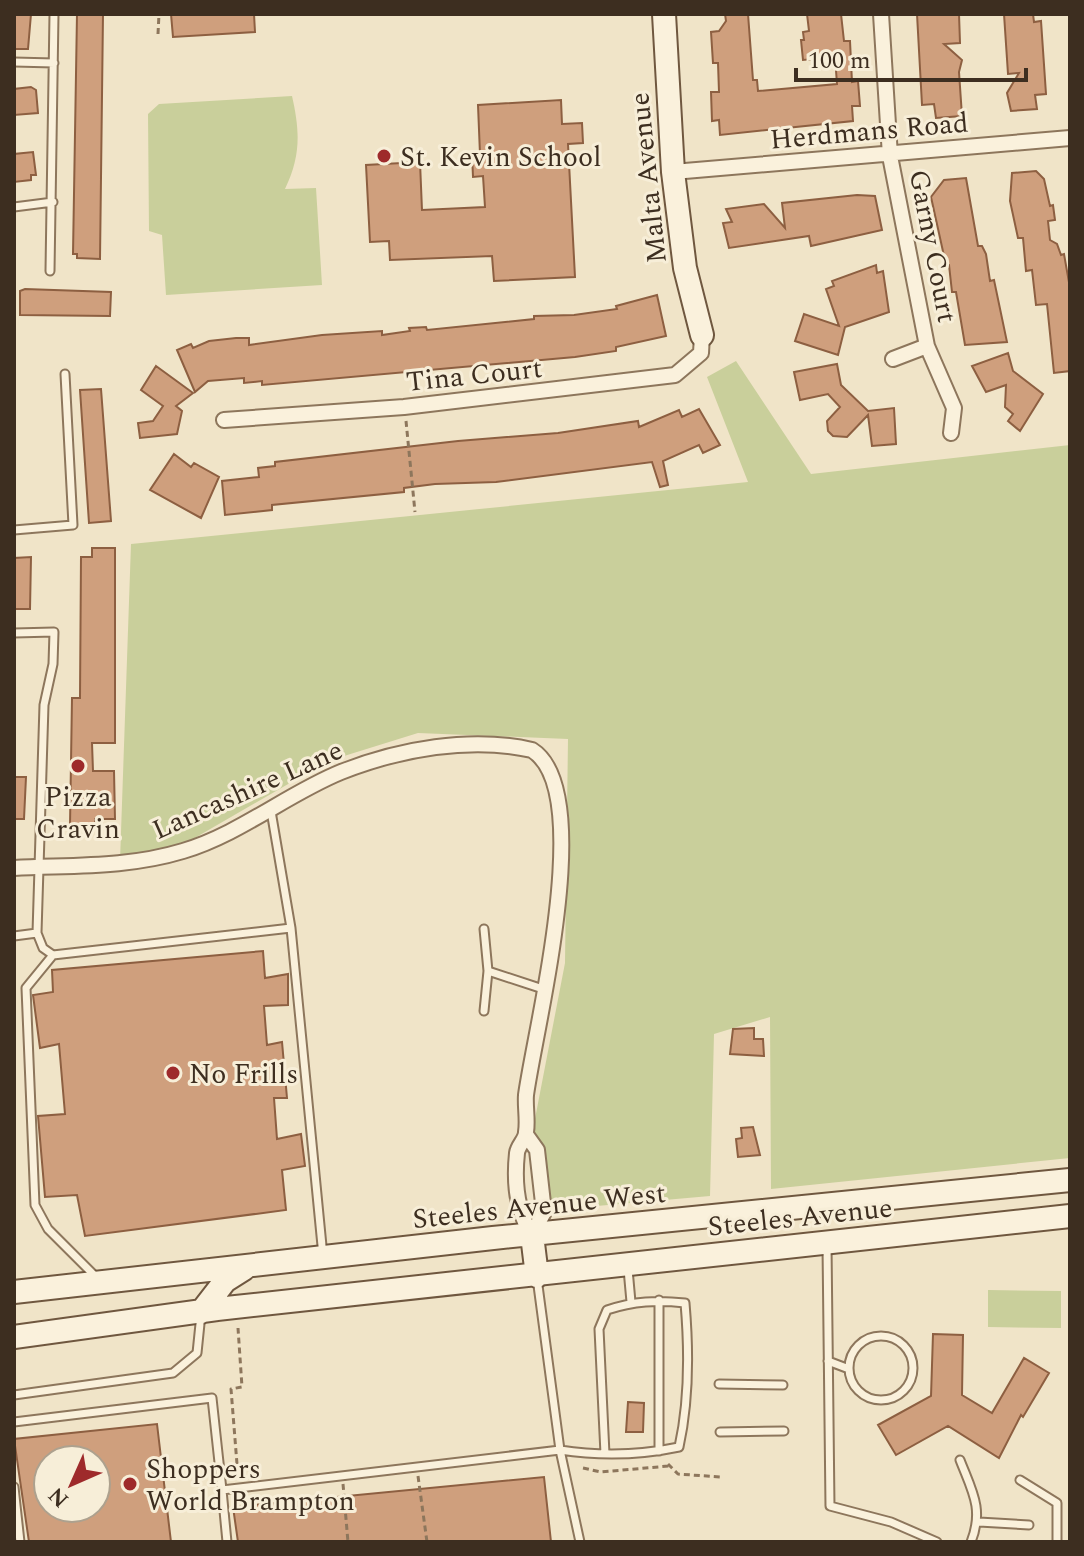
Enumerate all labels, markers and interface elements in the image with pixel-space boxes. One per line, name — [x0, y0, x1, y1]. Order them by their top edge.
scale bar — [796, 32, 1026, 82]
text: 100 m — [808, 43, 871, 79]
street label: Malta Avenue — [618, 90, 679, 265]
street label: Herdmans Road — [768, 101, 970, 162]
place label: St. Kevin School — [400, 136, 601, 179]
marker: St. Kevin School — [375, 147, 393, 165]
street label: Garny Court — [897, 166, 968, 327]
street label: Tina Court — [404, 347, 544, 404]
street label: Lancashire Lane — [145, 729, 350, 852]
marker: Pizza Cravin — [69, 757, 87, 775]
place label: Pizza Cravin — [36, 776, 120, 851]
place label: No Frills — [189, 1053, 298, 1096]
marker: No Frills — [164, 1064, 182, 1082]
street label: Steeles Avenue West — [410, 1172, 668, 1241]
street label: Steeles Avenue — [706, 1186, 895, 1249]
north arrow — [32, 1444, 112, 1524]
place label: Shoppers World Brampton — [146, 1448, 355, 1523]
marker: Shoppers World Brampton — [121, 1475, 139, 1493]
text: N — [41, 1479, 77, 1515]

